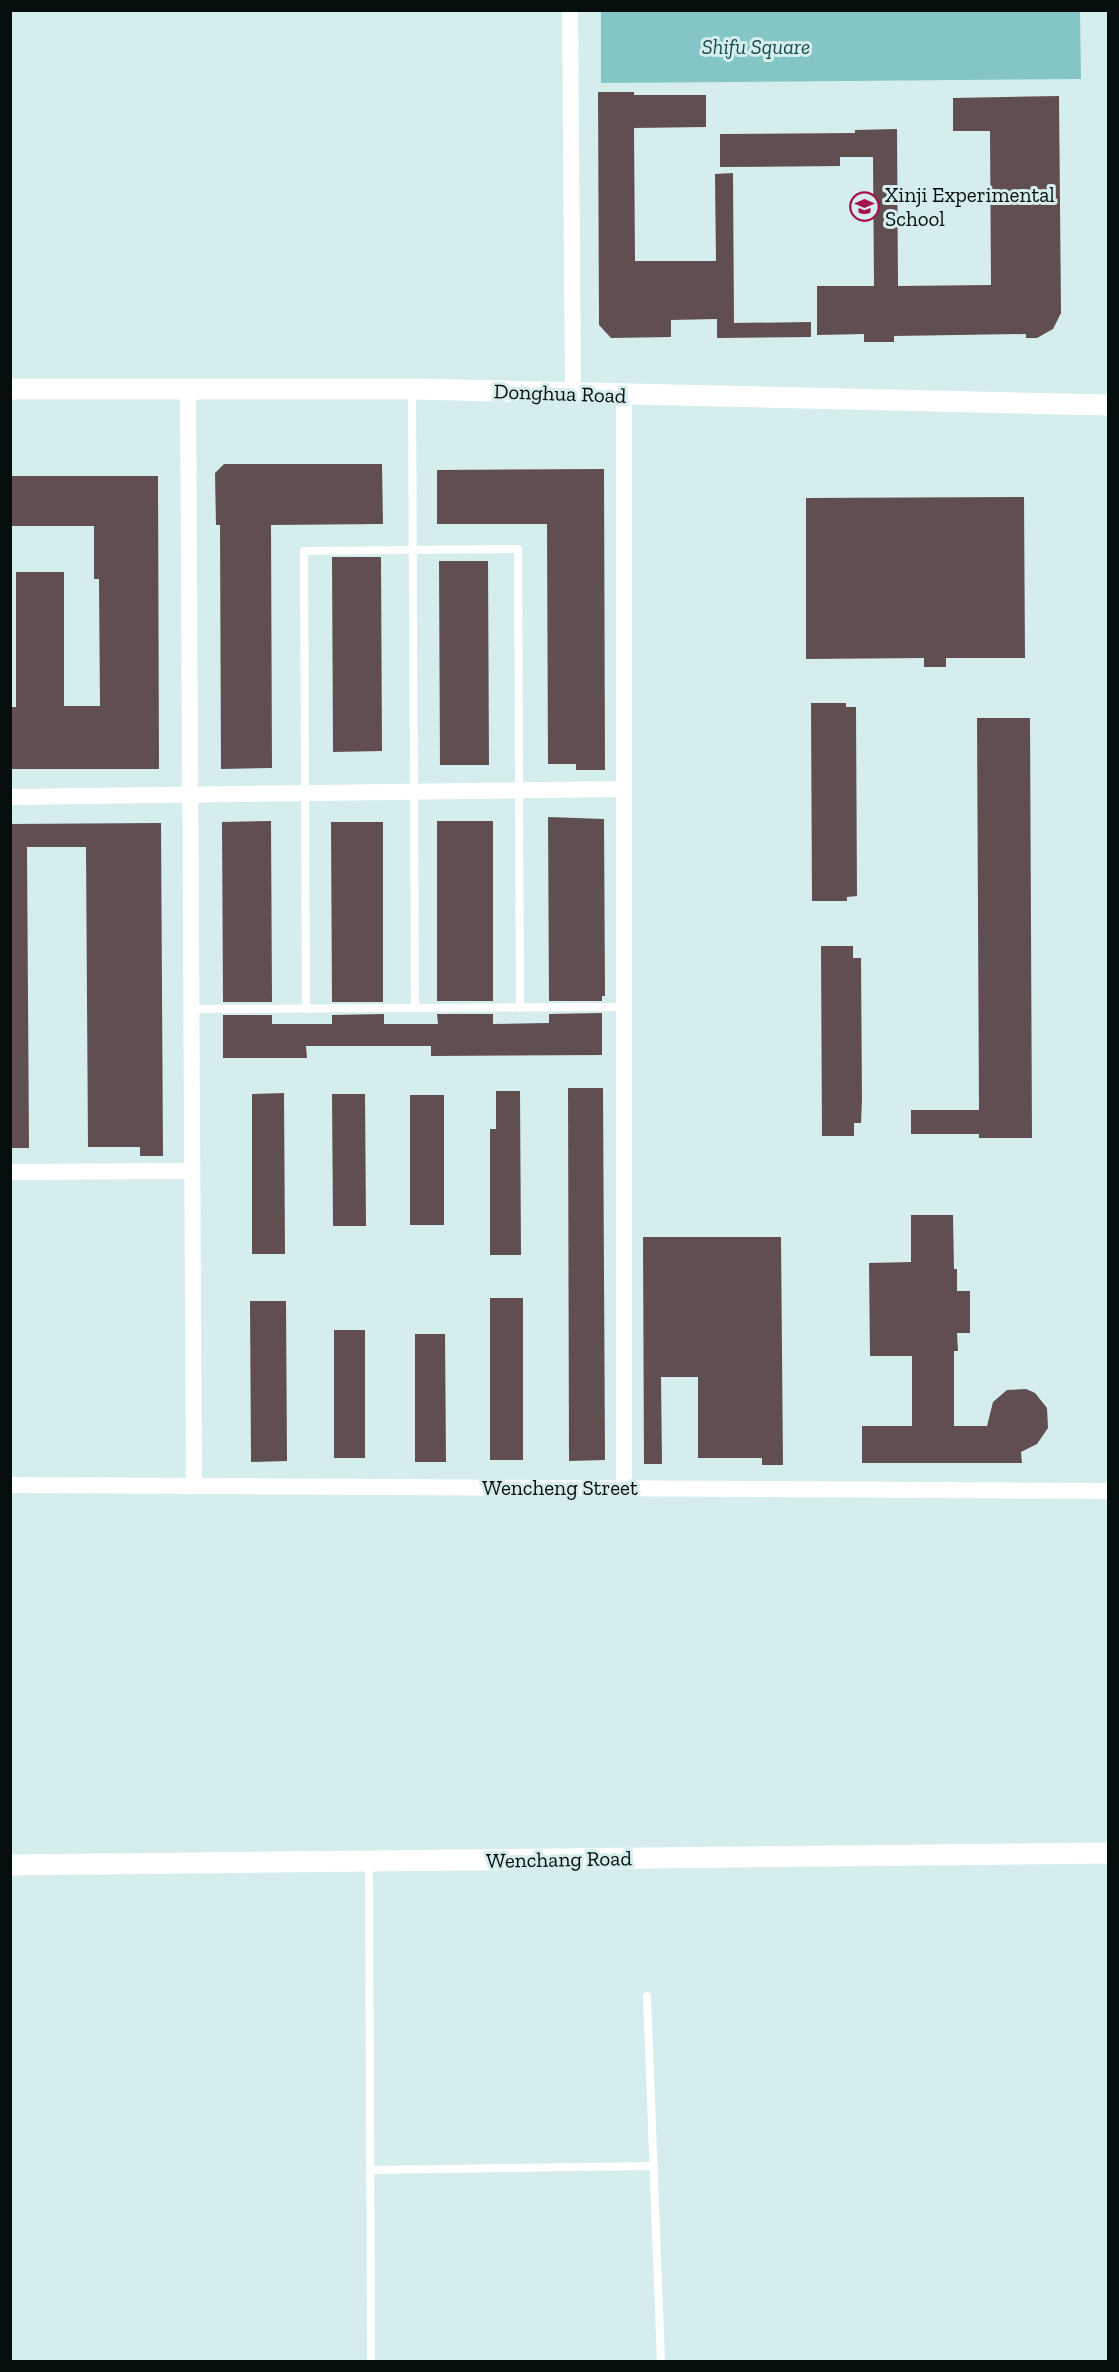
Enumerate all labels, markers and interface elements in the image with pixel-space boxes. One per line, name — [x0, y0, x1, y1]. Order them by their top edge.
park label: Shifu Square — [702, 34, 810, 59]
place label: Xinji Experimental School — [885, 182, 1055, 231]
school or university icon: Xinji Experimental School — [848, 190, 880, 222]
street label: Donghua Road — [493, 378, 627, 408]
street label: Wencheng Street — [482, 1475, 638, 1500]
street label: Wenchang Road — [486, 1845, 632, 1873]

